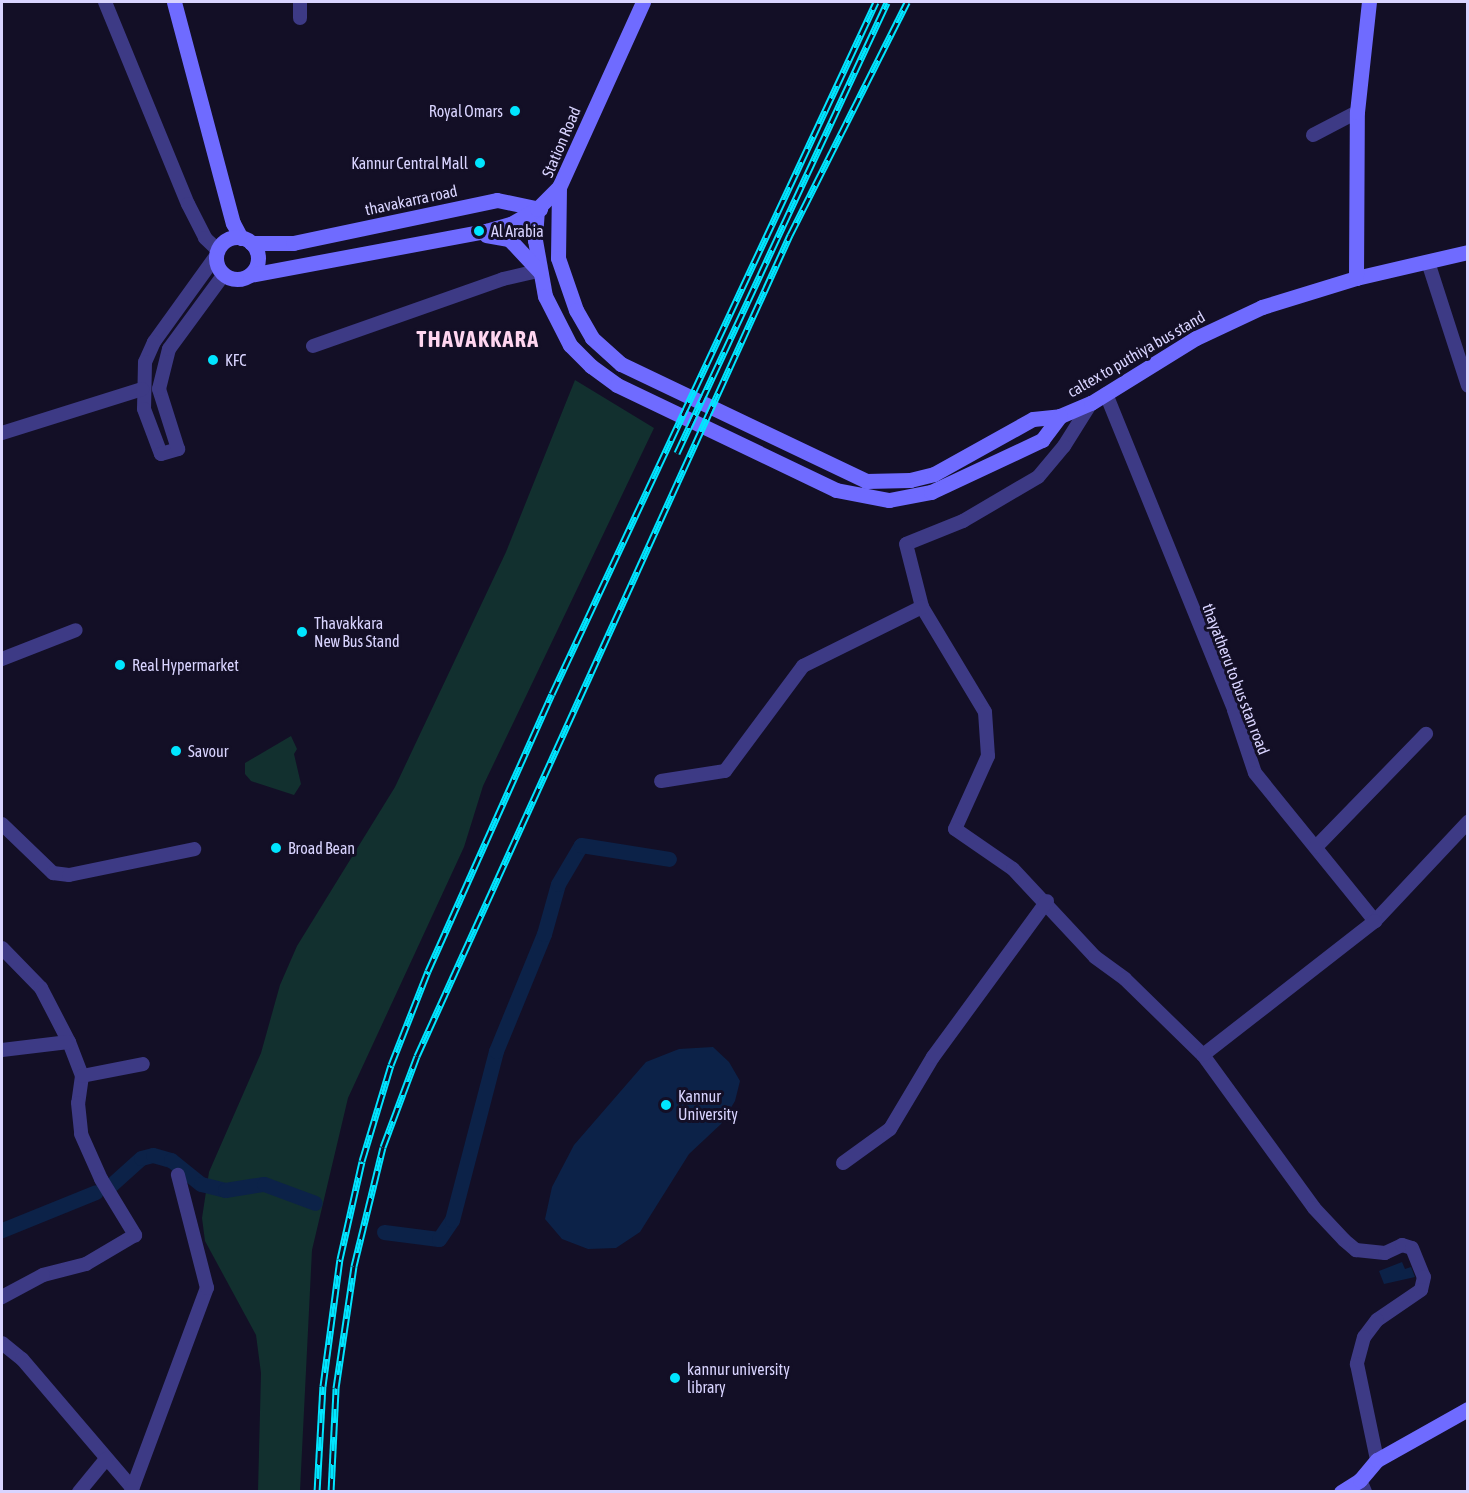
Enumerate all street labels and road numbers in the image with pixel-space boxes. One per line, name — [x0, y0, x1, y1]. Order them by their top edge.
street label: Station Road — [537, 104, 585, 180]
street label: thavakarra road — [363, 181, 459, 219]
street label: caltex to puthiya bus stand — [1064, 307, 1208, 401]
street label: thayatheru to bus stan road — [1198, 601, 1274, 757]

